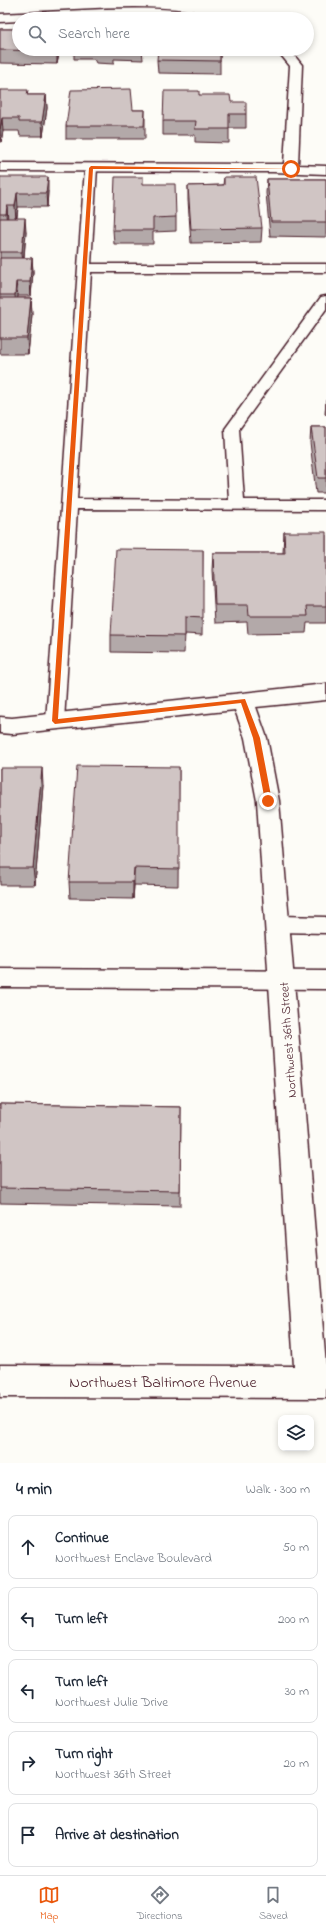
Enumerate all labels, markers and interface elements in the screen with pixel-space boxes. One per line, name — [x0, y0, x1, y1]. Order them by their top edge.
search box — [12, 12, 314, 56]
icon: search — [26, 23, 48, 45]
text: Search here — [58, 23, 130, 45]
route start — [282, 160, 300, 178]
route end — [259, 792, 277, 810]
street label: Northwest 36th Street — [275, 981, 302, 1099]
street label: Northwest Baltimore Avenue — [69, 1371, 257, 1395]
map controls — [278, 1415, 314, 1451]
button: layers — [278, 1415, 314, 1451]
text: 4 min — [16, 1477, 52, 1502]
text: Walk · 300 m — [246, 1480, 310, 1499]
text: Continue — [55, 1527, 109, 1549]
icon: ahead — [17, 1536, 39, 1558]
text: 50 m — [283, 1538, 309, 1557]
text: Northwest Enclave Boulevard — [55, 1549, 212, 1568]
icon: left — [17, 1608, 39, 1630]
text: Turn left — [55, 1608, 108, 1630]
text: 200 m — [278, 1610, 309, 1629]
text: Turn left — [55, 1671, 108, 1693]
icon: left — [17, 1680, 39, 1702]
text: 30 m — [285, 1682, 309, 1701]
text: Northwest Julie Drive — [55, 1693, 168, 1712]
text: Turn right — [55, 1743, 113, 1765]
icon: right — [17, 1752, 39, 1774]
text: 20 m — [284, 1754, 309, 1773]
text: Northwest 36th Street — [55, 1765, 171, 1784]
icon: arrive — [17, 1824, 39, 1846]
text: Arrive at destination — [55, 1824, 179, 1846]
tab: Map — [38, 1884, 60, 1924]
tab: Directions — [137, 1884, 183, 1924]
tab: Saved — [259, 1884, 288, 1924]

